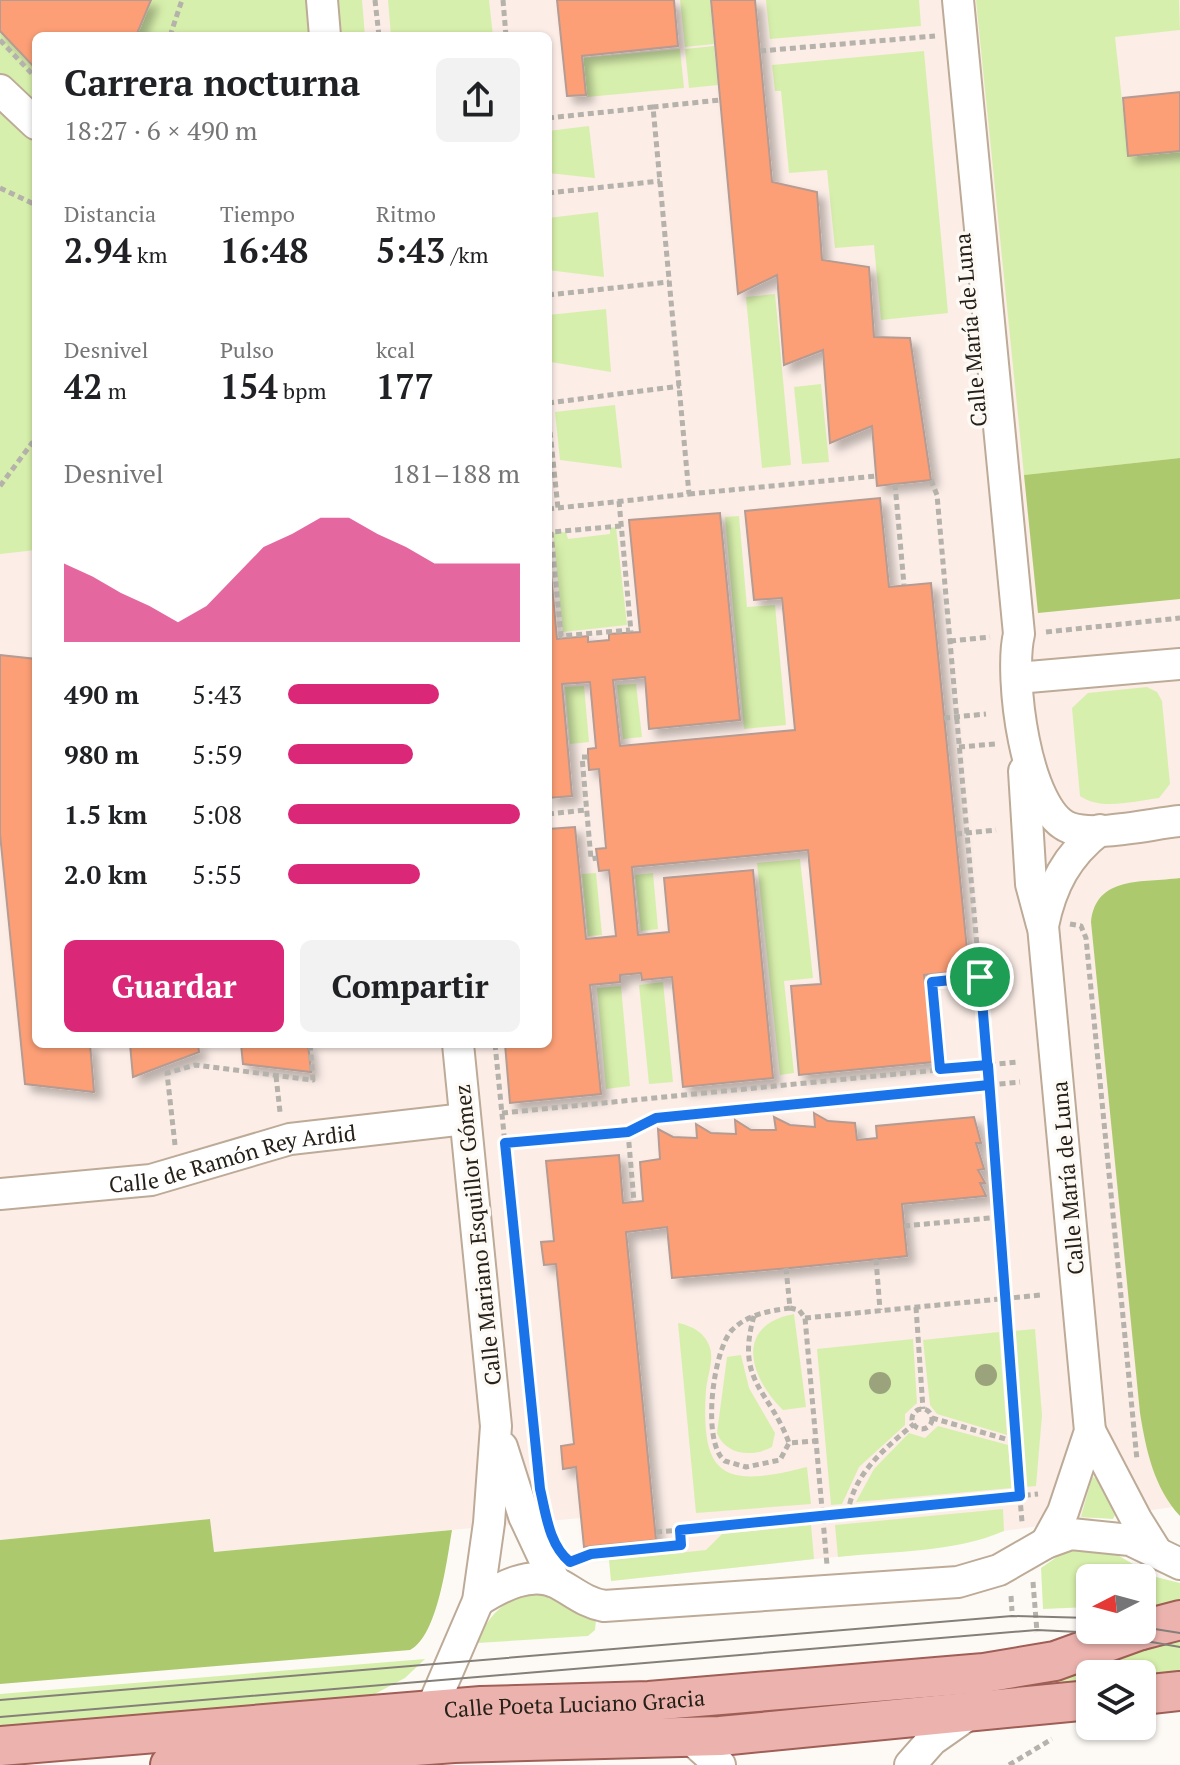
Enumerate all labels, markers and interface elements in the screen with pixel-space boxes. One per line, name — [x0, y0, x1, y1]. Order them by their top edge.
button: share — [436, 58, 520, 142]
text: Carrera nocturna — [64, 59, 360, 106]
text: 18:27 · 6 × 490 m — [64, 113, 258, 147]
text: Distancia — [64, 199, 156, 228]
text: Tiempo — [220, 199, 295, 228]
text: Ritmo — [376, 199, 436, 228]
text: 2.94 — [64, 228, 132, 273]
text: 16:48 — [220, 228, 309, 273]
text: 5:43 — [376, 228, 445, 273]
street label: Calle María de Luna — [947, 232, 993, 428]
text: km — [132, 240, 167, 269]
text: /km — [445, 240, 489, 269]
text: Desnivel — [64, 335, 148, 364]
text: Pulso — [220, 335, 274, 364]
text: kcal — [376, 335, 415, 364]
text: 42 — [64, 364, 102, 409]
text: 154 — [220, 364, 278, 409]
text: 177 — [376, 364, 434, 409]
text: m — [102, 376, 127, 405]
text: bpm — [278, 376, 326, 405]
text: Desnivel — [64, 456, 164, 490]
text: 181–188 m — [392, 456, 520, 490]
text: 490 m — [64, 677, 139, 711]
text: 5:43 — [192, 677, 242, 711]
text: 980 m — [64, 737, 139, 771]
text: 5:59 — [192, 737, 242, 771]
text: 1.5 km — [64, 797, 147, 831]
text: 5:08 — [192, 797, 242, 831]
text: 2.0 km — [64, 857, 147, 891]
text: 5:55 — [192, 857, 242, 891]
button: Guardar — [64, 940, 284, 1032]
button: Compartir — [300, 940, 520, 1032]
pin — [946, 943, 1014, 1011]
icon: arrive — [958, 955, 1002, 999]
street label: Calle María de Luna — [1044, 1080, 1090, 1276]
street label: Calle Mariano Esquillor Gómez — [447, 1083, 507, 1387]
street label: Calle de Ramón Rey Ardid — [108, 1117, 357, 1198]
north arrow — [1076, 1564, 1156, 1644]
map controls — [1076, 1564, 1156, 1740]
button: layers — [1076, 1660, 1156, 1740]
street label: Calle Poeta Luciano Gracia — [443, 1682, 706, 1724]

